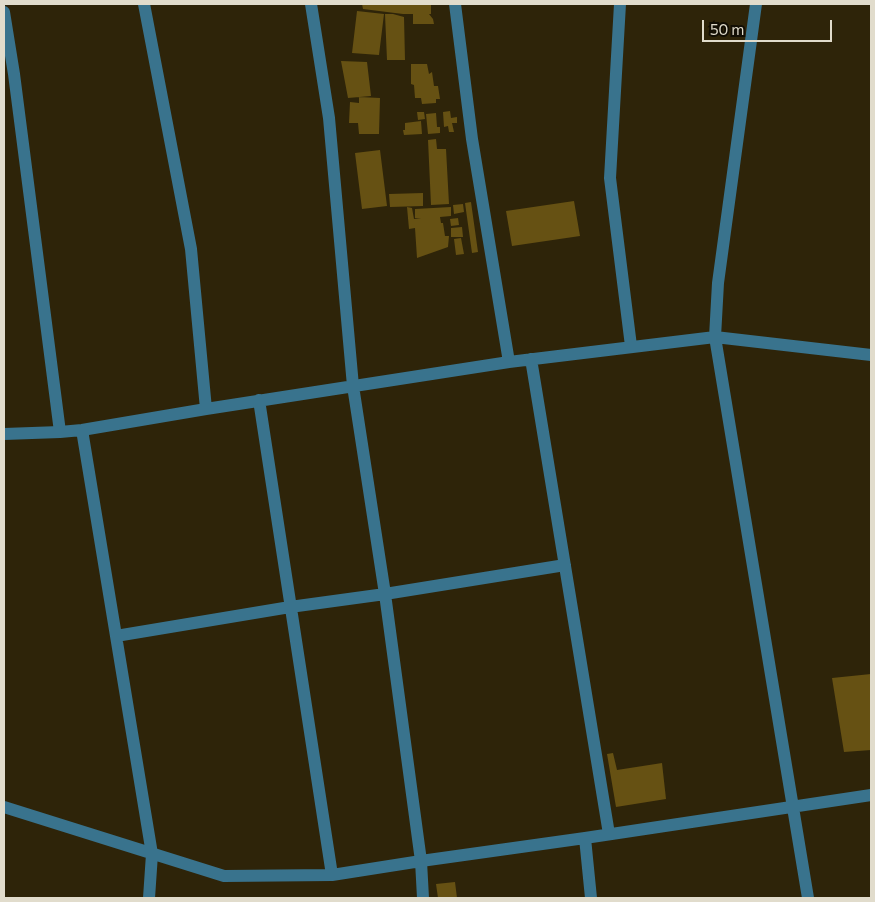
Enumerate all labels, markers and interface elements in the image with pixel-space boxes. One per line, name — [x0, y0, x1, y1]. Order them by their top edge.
scale bar — [705, 10, 835, 42]
text: 50 m — [710, 20, 744, 38]

